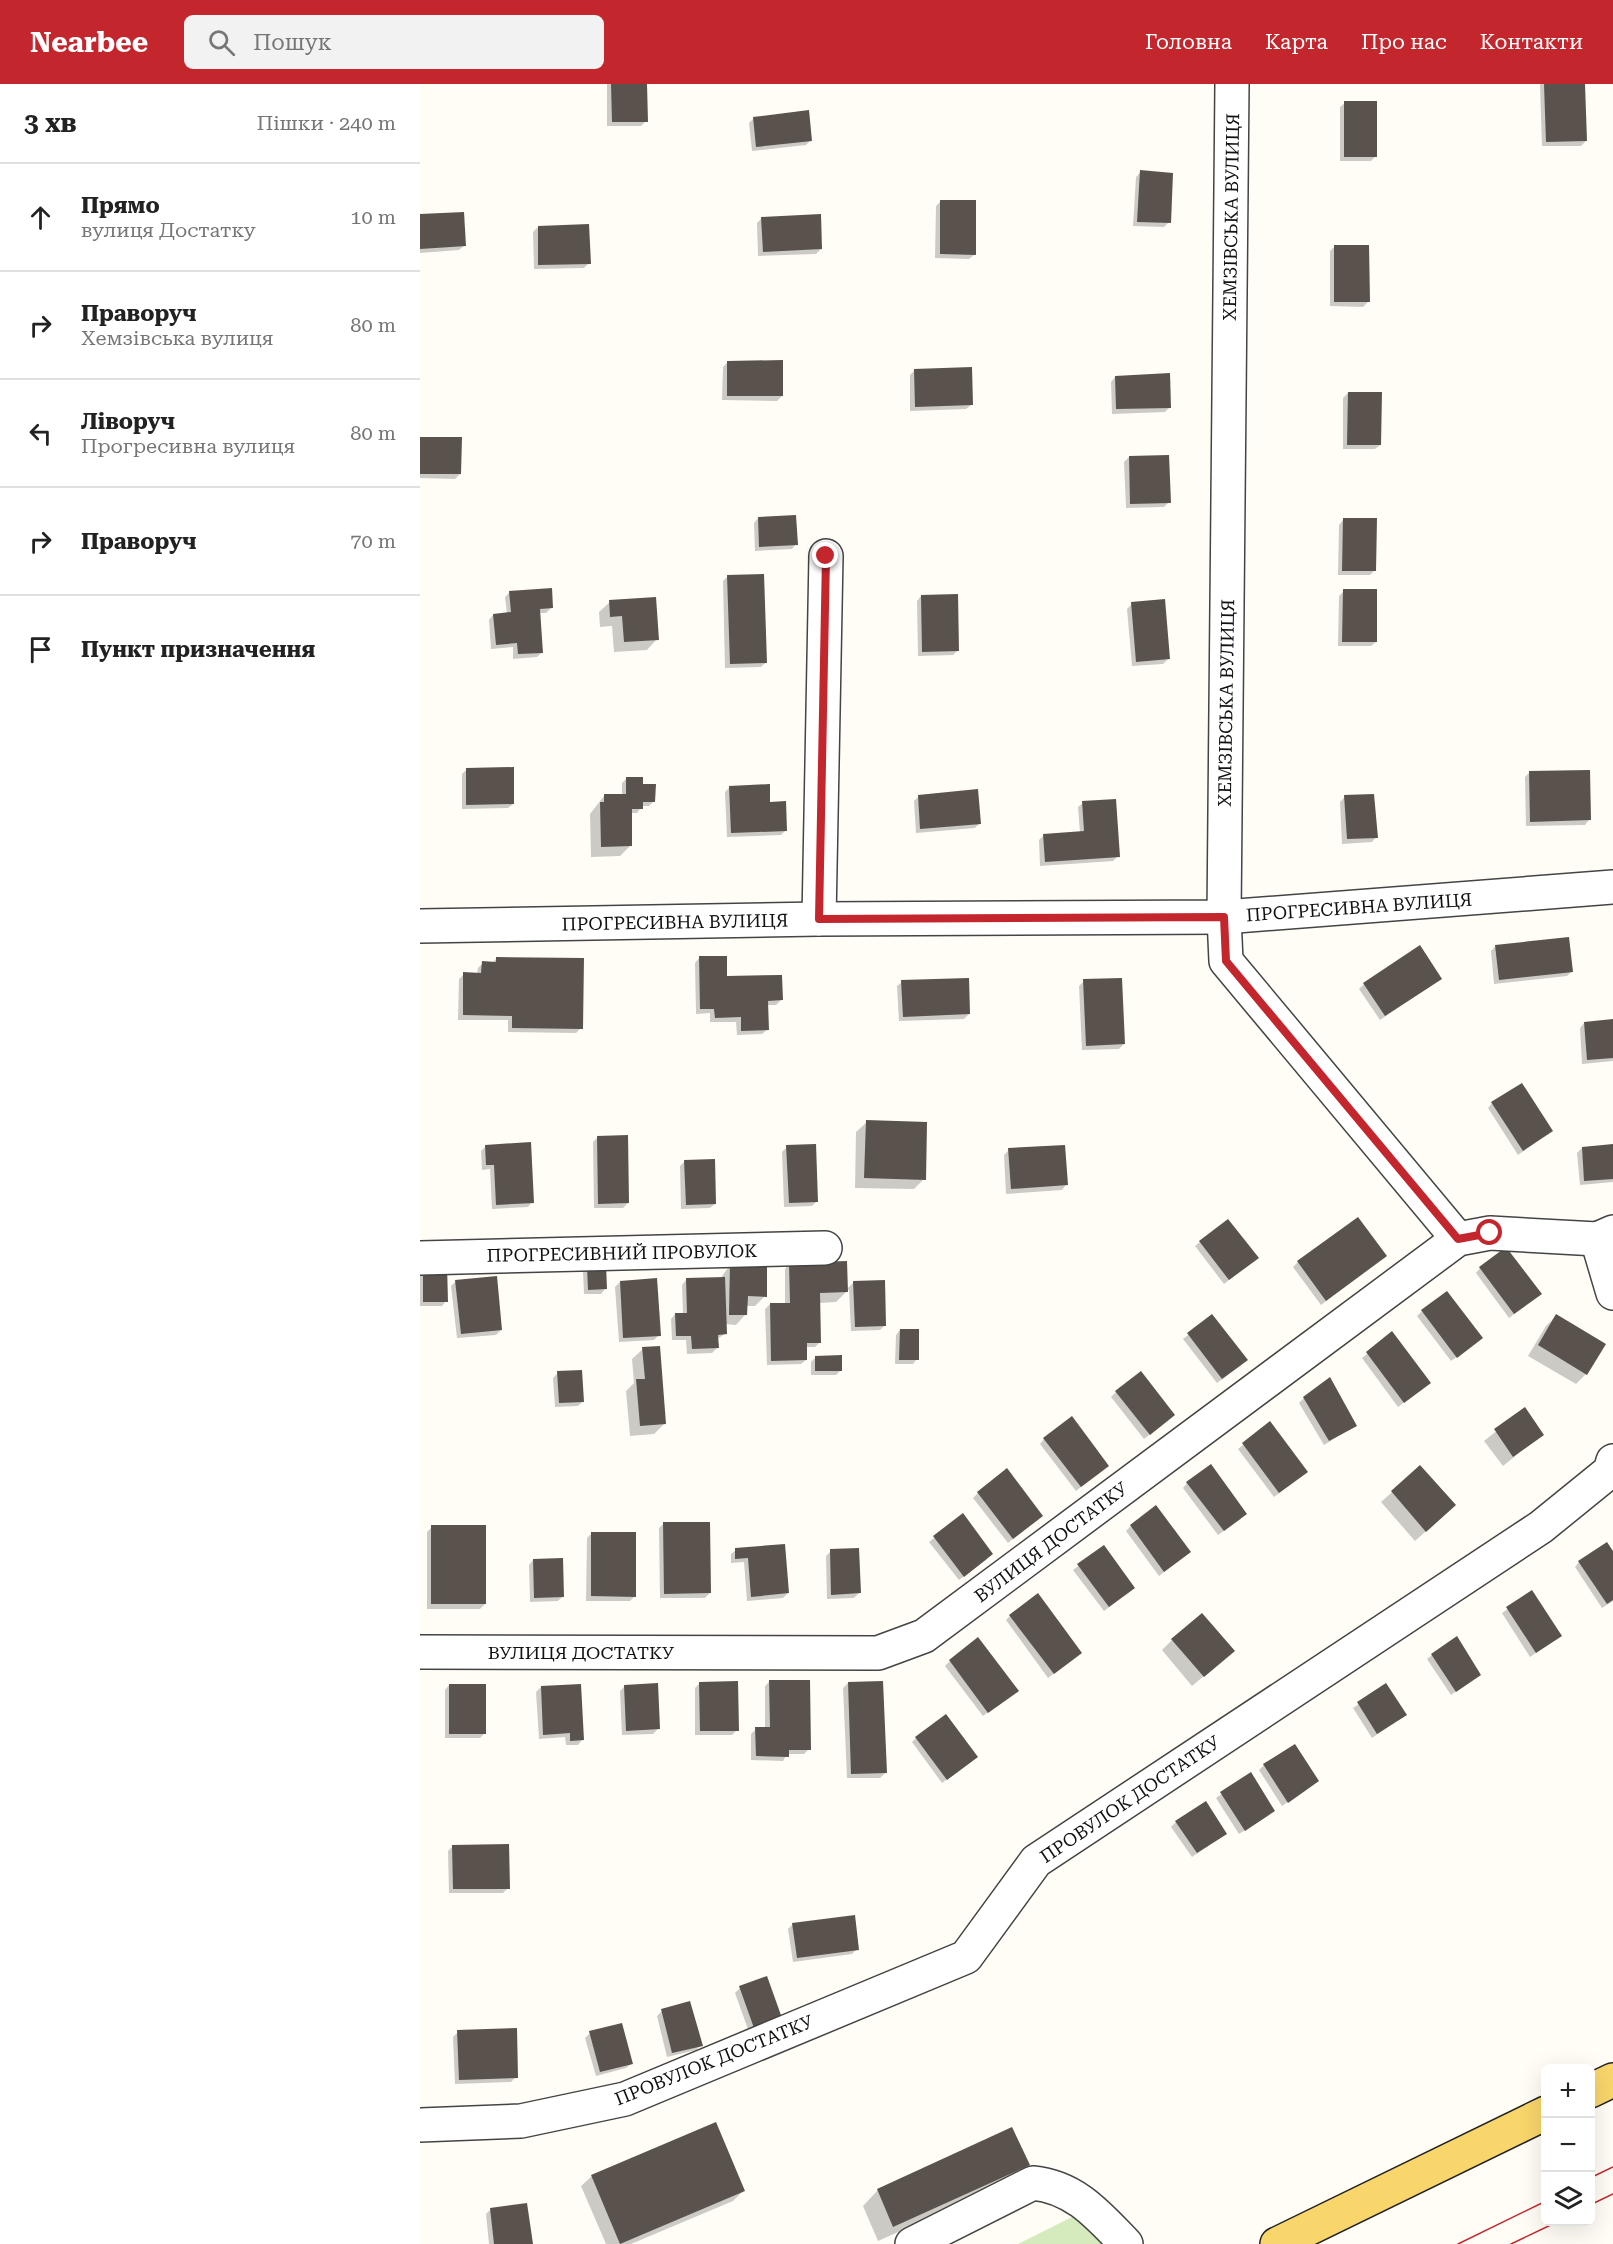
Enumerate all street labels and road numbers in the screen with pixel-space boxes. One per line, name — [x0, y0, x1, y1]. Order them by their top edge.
street label: ХЕМЗІВСЬКА ВУЛИЦЯ — [1219, 113, 1243, 321]
street label: ХЕМЗІВСЬКА ВУЛИЦЯ — [1214, 599, 1238, 807]
street label: ПРОГРЕСИВНА ВУЛИЦЯ — [1245, 889, 1473, 925]
street label: ПРОГРЕСИВНА ВУЛИЦЯ — [562, 910, 788, 934]
street label: ПРОГРЕСИВНИЙ ПРОВУЛОК — [487, 1240, 757, 1266]
street label: ВУЛИЦЯ ДОСТАТКУ — [970, 1477, 1132, 1607]
street label: ВУЛИЦЯ ДОСТАТКУ — [488, 1642, 675, 1663]
street label: ПРОВУЛОК ДОСТАТКУ — [1036, 1731, 1224, 1867]
street label: ПРОВУЛОК ДОСТАТКУ — [612, 2010, 817, 2110]

